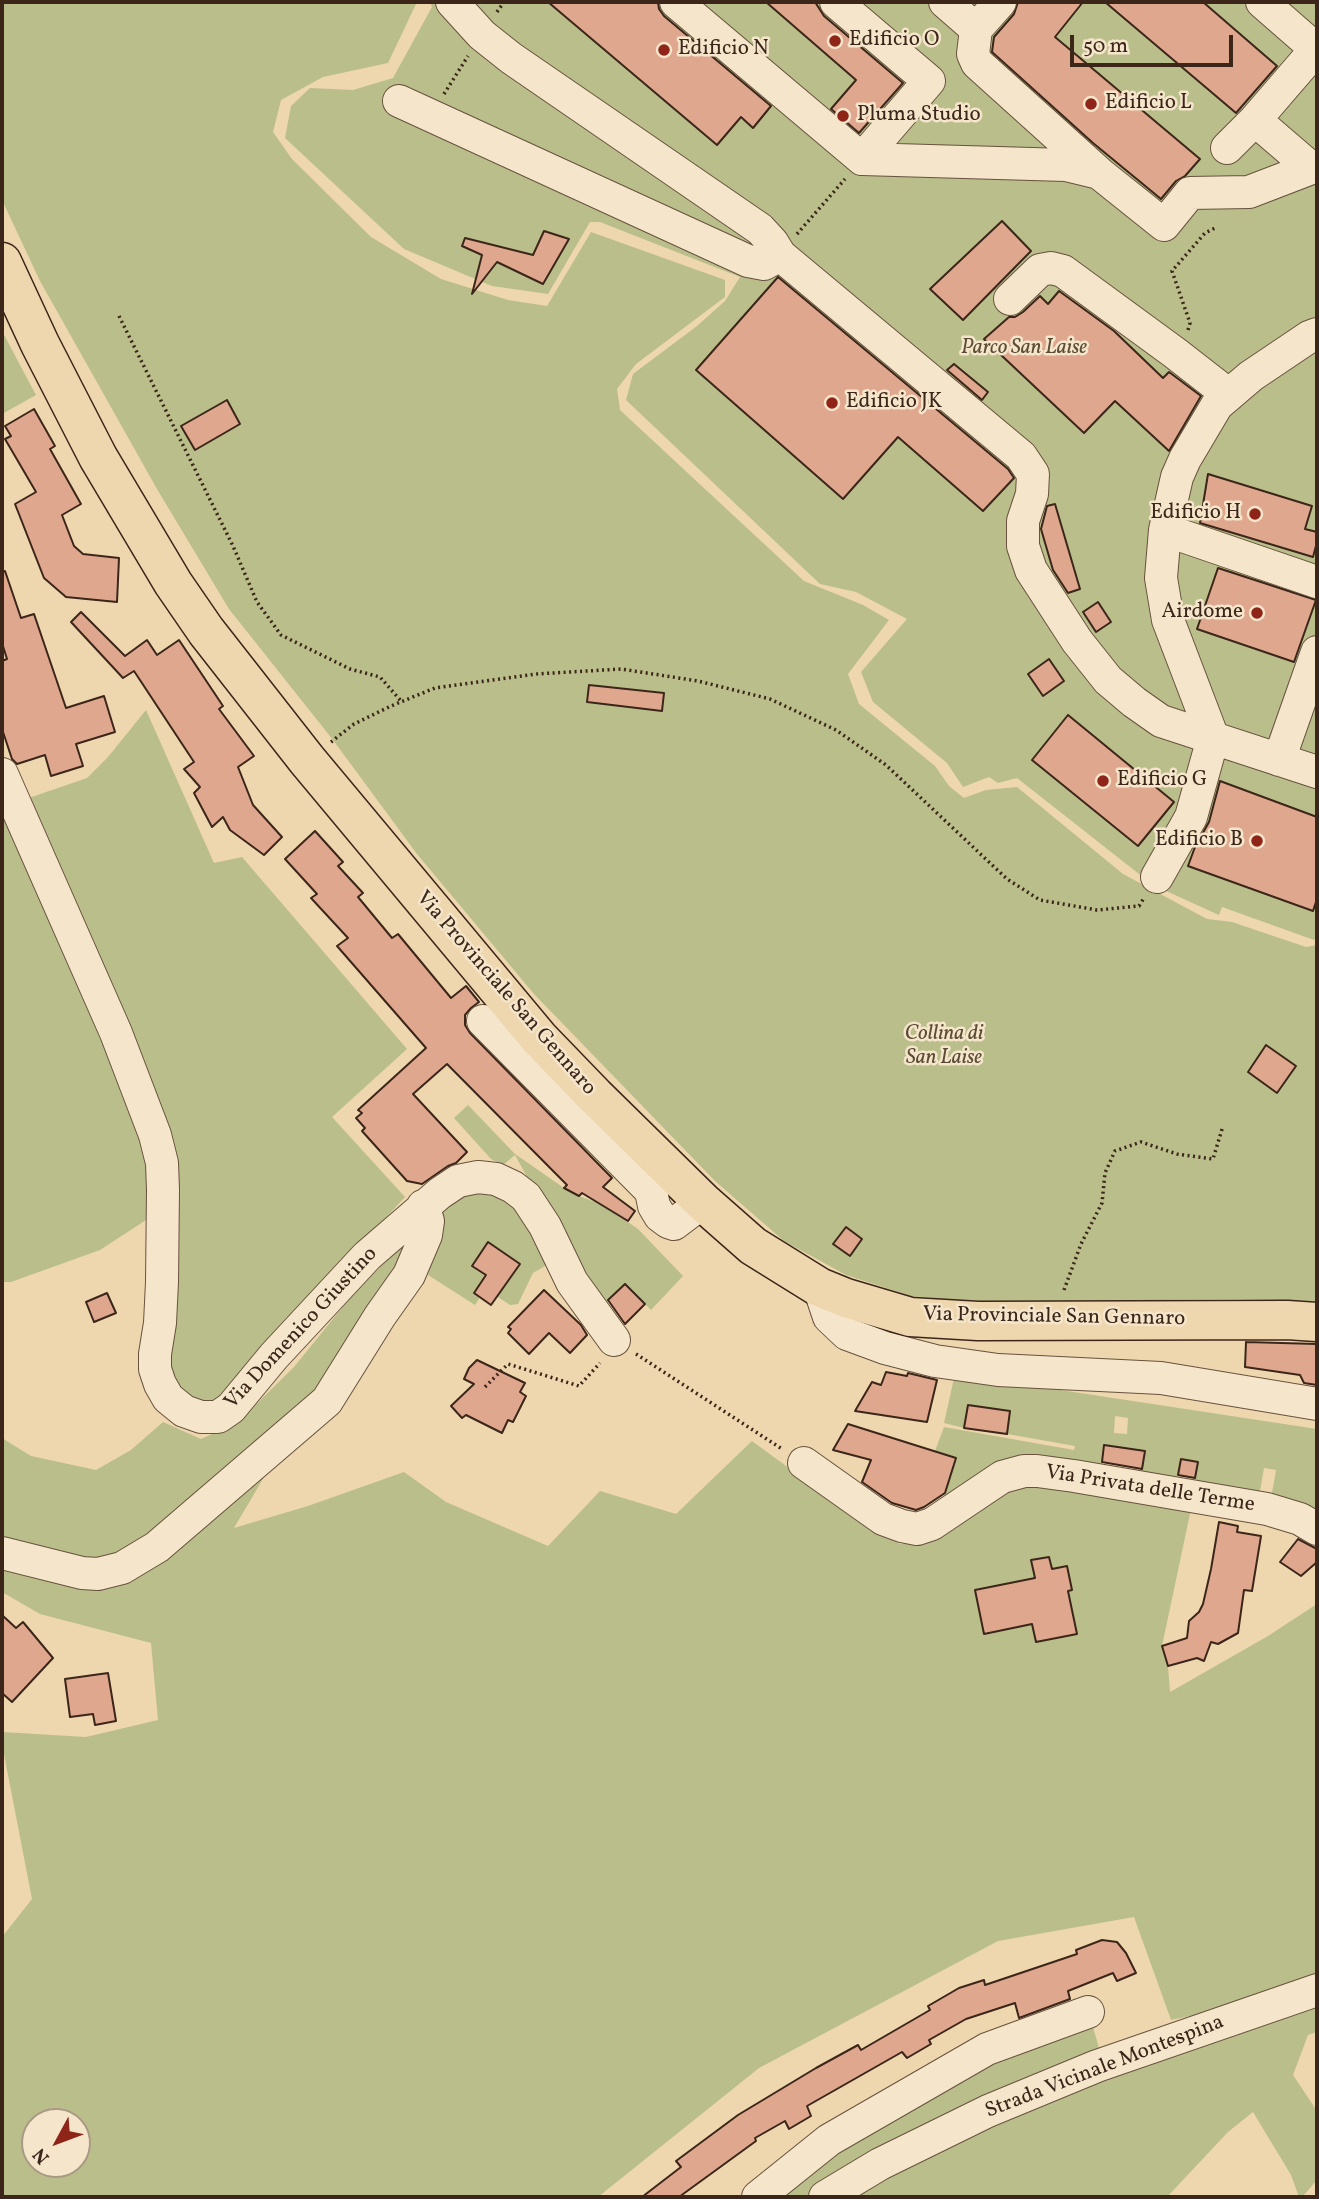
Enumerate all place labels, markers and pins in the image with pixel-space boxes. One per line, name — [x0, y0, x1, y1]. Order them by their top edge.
place label: Edificio O — [849, 28, 939, 54]
marker: Edificio O — [827, 33, 843, 49]
place label: Edificio N — [678, 37, 769, 63]
marker: Edificio N — [656, 42, 672, 58]
place label: Edificio L — [1105, 91, 1192, 117]
marker: Edificio L — [1083, 96, 1099, 112]
place label: Pluma Studio — [857, 103, 981, 129]
marker: Pluma Studio — [835, 108, 851, 124]
place label: Edificio JK — [846, 390, 942, 416]
marker: Edificio JK — [824, 395, 840, 411]
place label: Edificio H — [1150, 501, 1241, 527]
marker: Edificio H — [1247, 506, 1263, 522]
place label: Airdome — [1162, 600, 1243, 626]
marker: Airdome — [1249, 605, 1265, 621]
place label: Edificio G — [1117, 768, 1207, 794]
marker: Edificio G — [1095, 773, 1111, 789]
place label: Edificio B — [1155, 828, 1243, 854]
marker: Edificio B — [1249, 833, 1265, 849]

